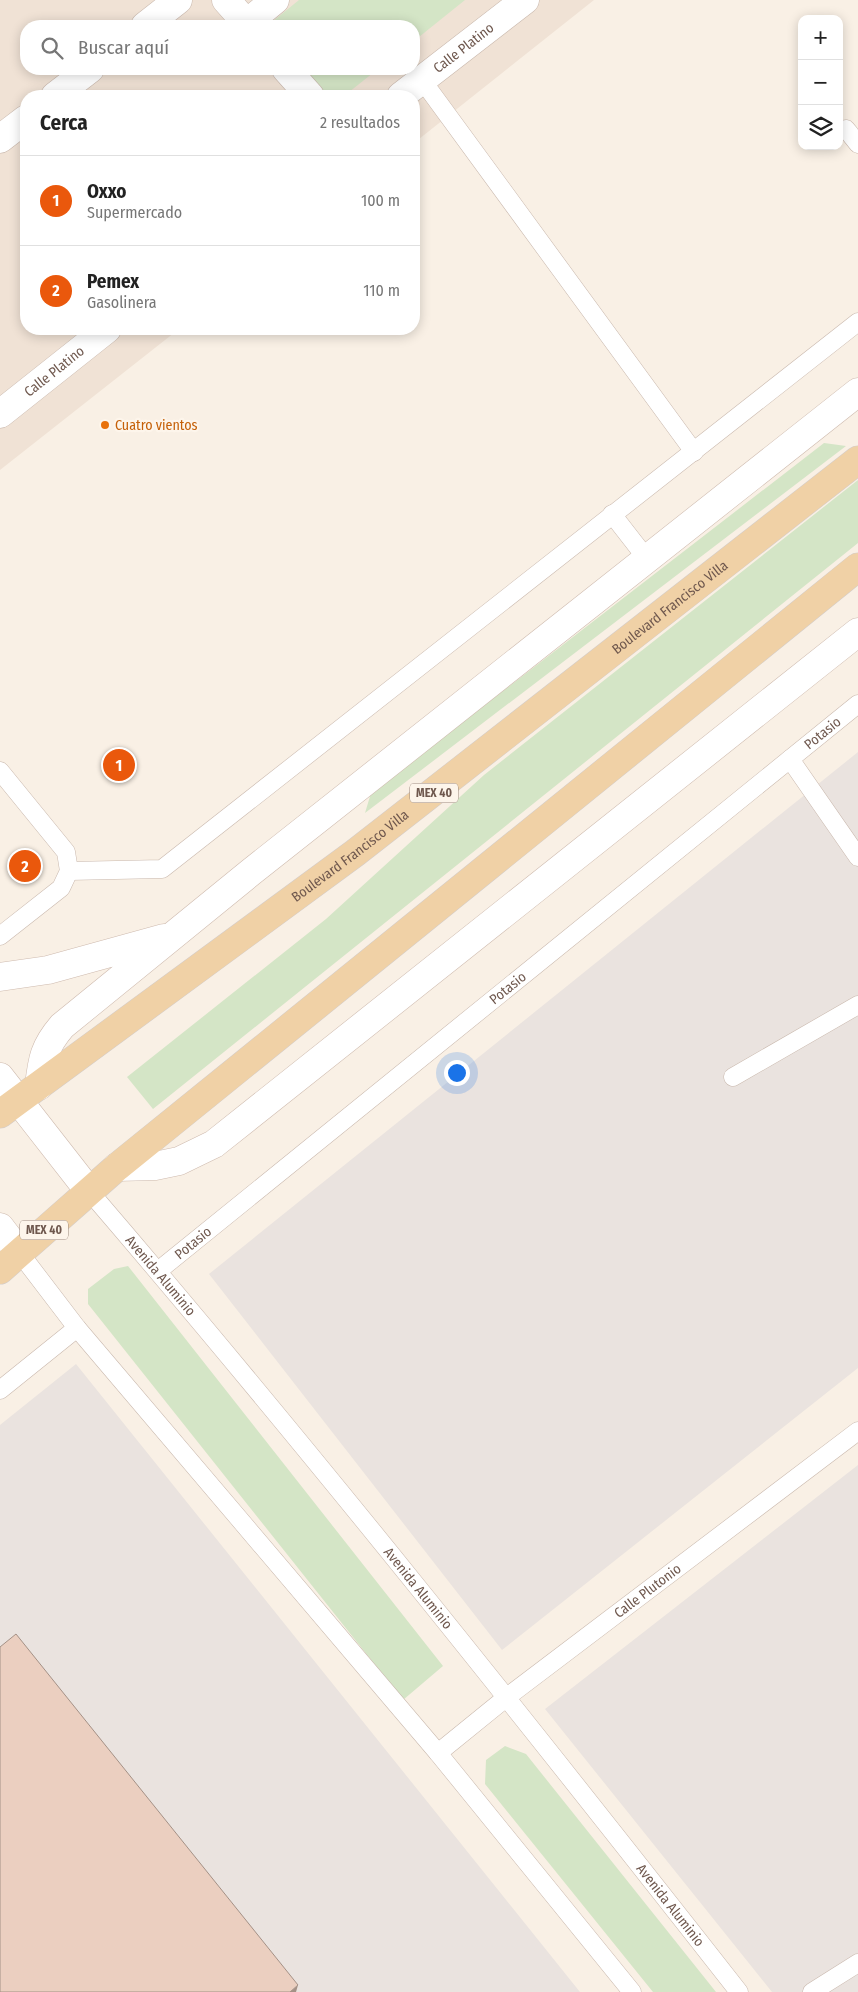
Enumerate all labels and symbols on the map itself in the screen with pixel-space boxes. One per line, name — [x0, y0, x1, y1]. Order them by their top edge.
street label: Calle Platino — [430, 19, 497, 76]
street label: Calle Platino — [21, 342, 87, 400]
place label: Cuatro vientos — [115, 417, 198, 434]
marker: Cuatro vientos — [99, 419, 111, 431]
street label: Boulevard Francisco Villa — [608, 557, 731, 658]
street label: Potasio — [801, 713, 844, 753]
pin: 1 — [103, 746, 135, 784]
road number: MEX 40 — [410, 784, 458, 802]
street label: Boulevard Francisco Villa — [288, 806, 412, 905]
pin: 2 — [9, 847, 41, 885]
street label: Potasio — [486, 968, 530, 1008]
your location — [444, 1060, 470, 1086]
road number: MEX 40 — [20, 1220, 68, 1240]
street label: Potasio — [171, 1223, 215, 1263]
street label: Avenida Aluminio — [122, 1232, 200, 1319]
street label: Avenida Aluminio — [380, 1544, 456, 1632]
street label: Calle Plutonio — [611, 1560, 684, 1621]
street label: Avenida Aluminio — [633, 1860, 708, 1950]

